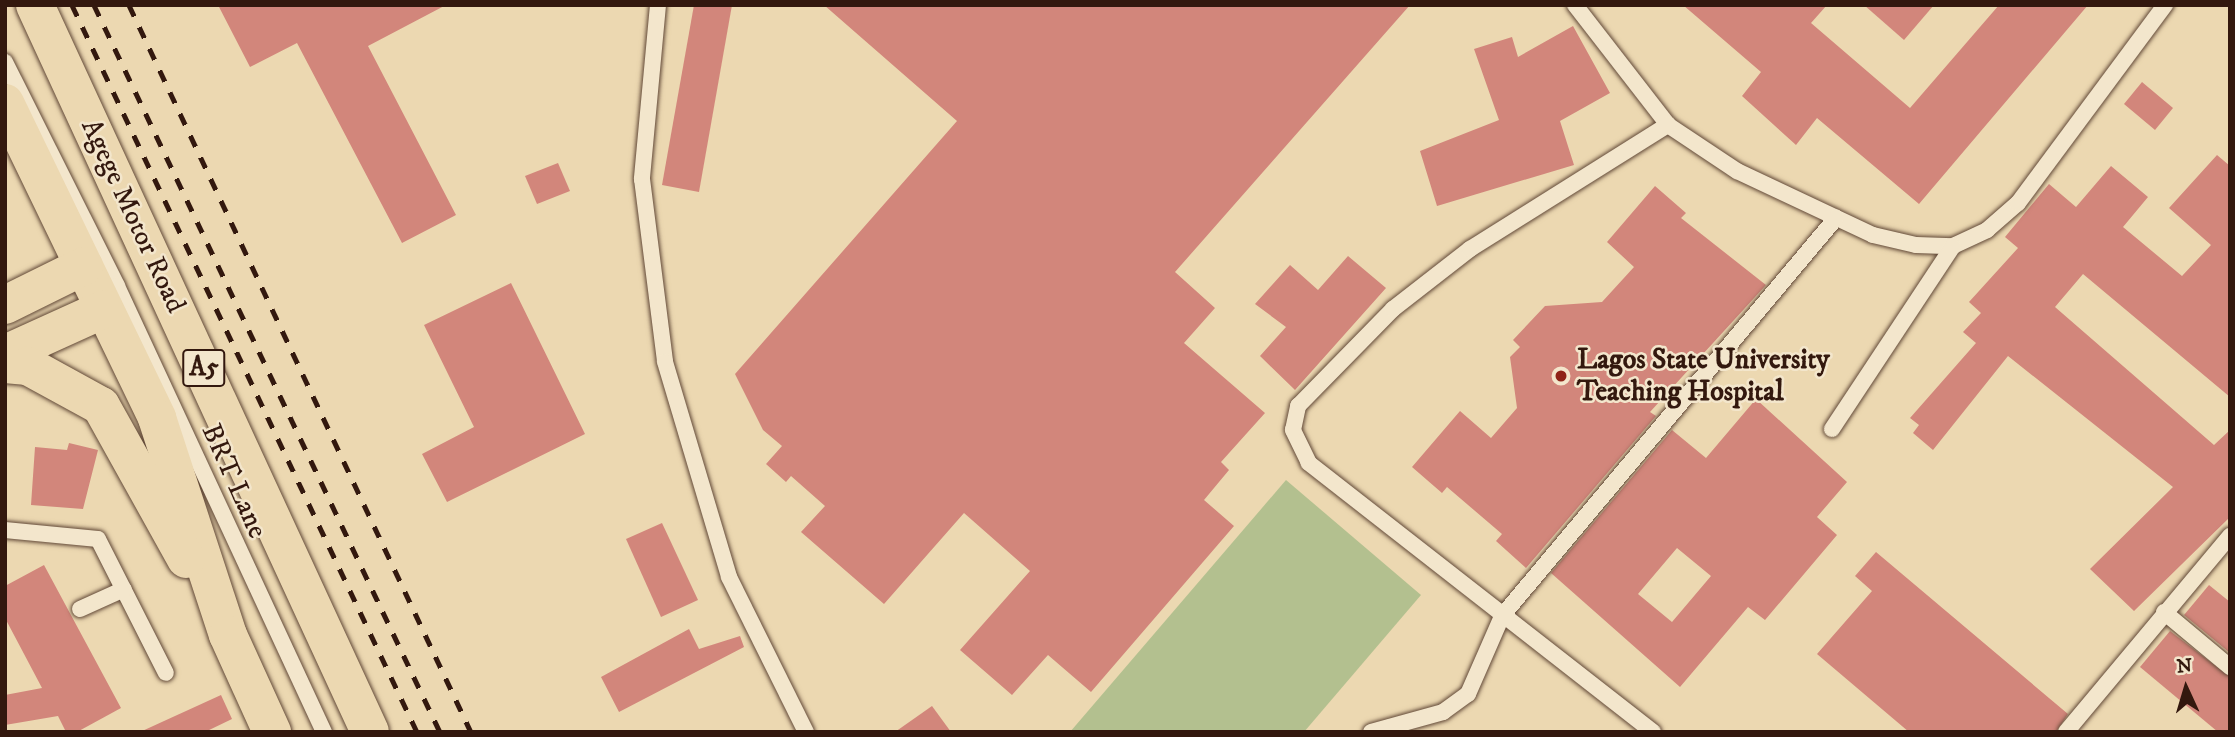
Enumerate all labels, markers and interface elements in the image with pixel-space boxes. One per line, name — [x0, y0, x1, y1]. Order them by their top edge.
street label: Agege Motor Road — [73, 114, 193, 318]
place label: Lagos State University Teaching Hospital — [1577, 343, 1830, 409]
road number: A5 — [181, 346, 227, 390]
marker: Lagos State University Teaching Hospital — [1551, 366, 1571, 386]
street label: BRT Lane — [194, 419, 274, 543]
north arrow — [2151, 653, 2221, 723]
text: N — [2176, 655, 2193, 679]

